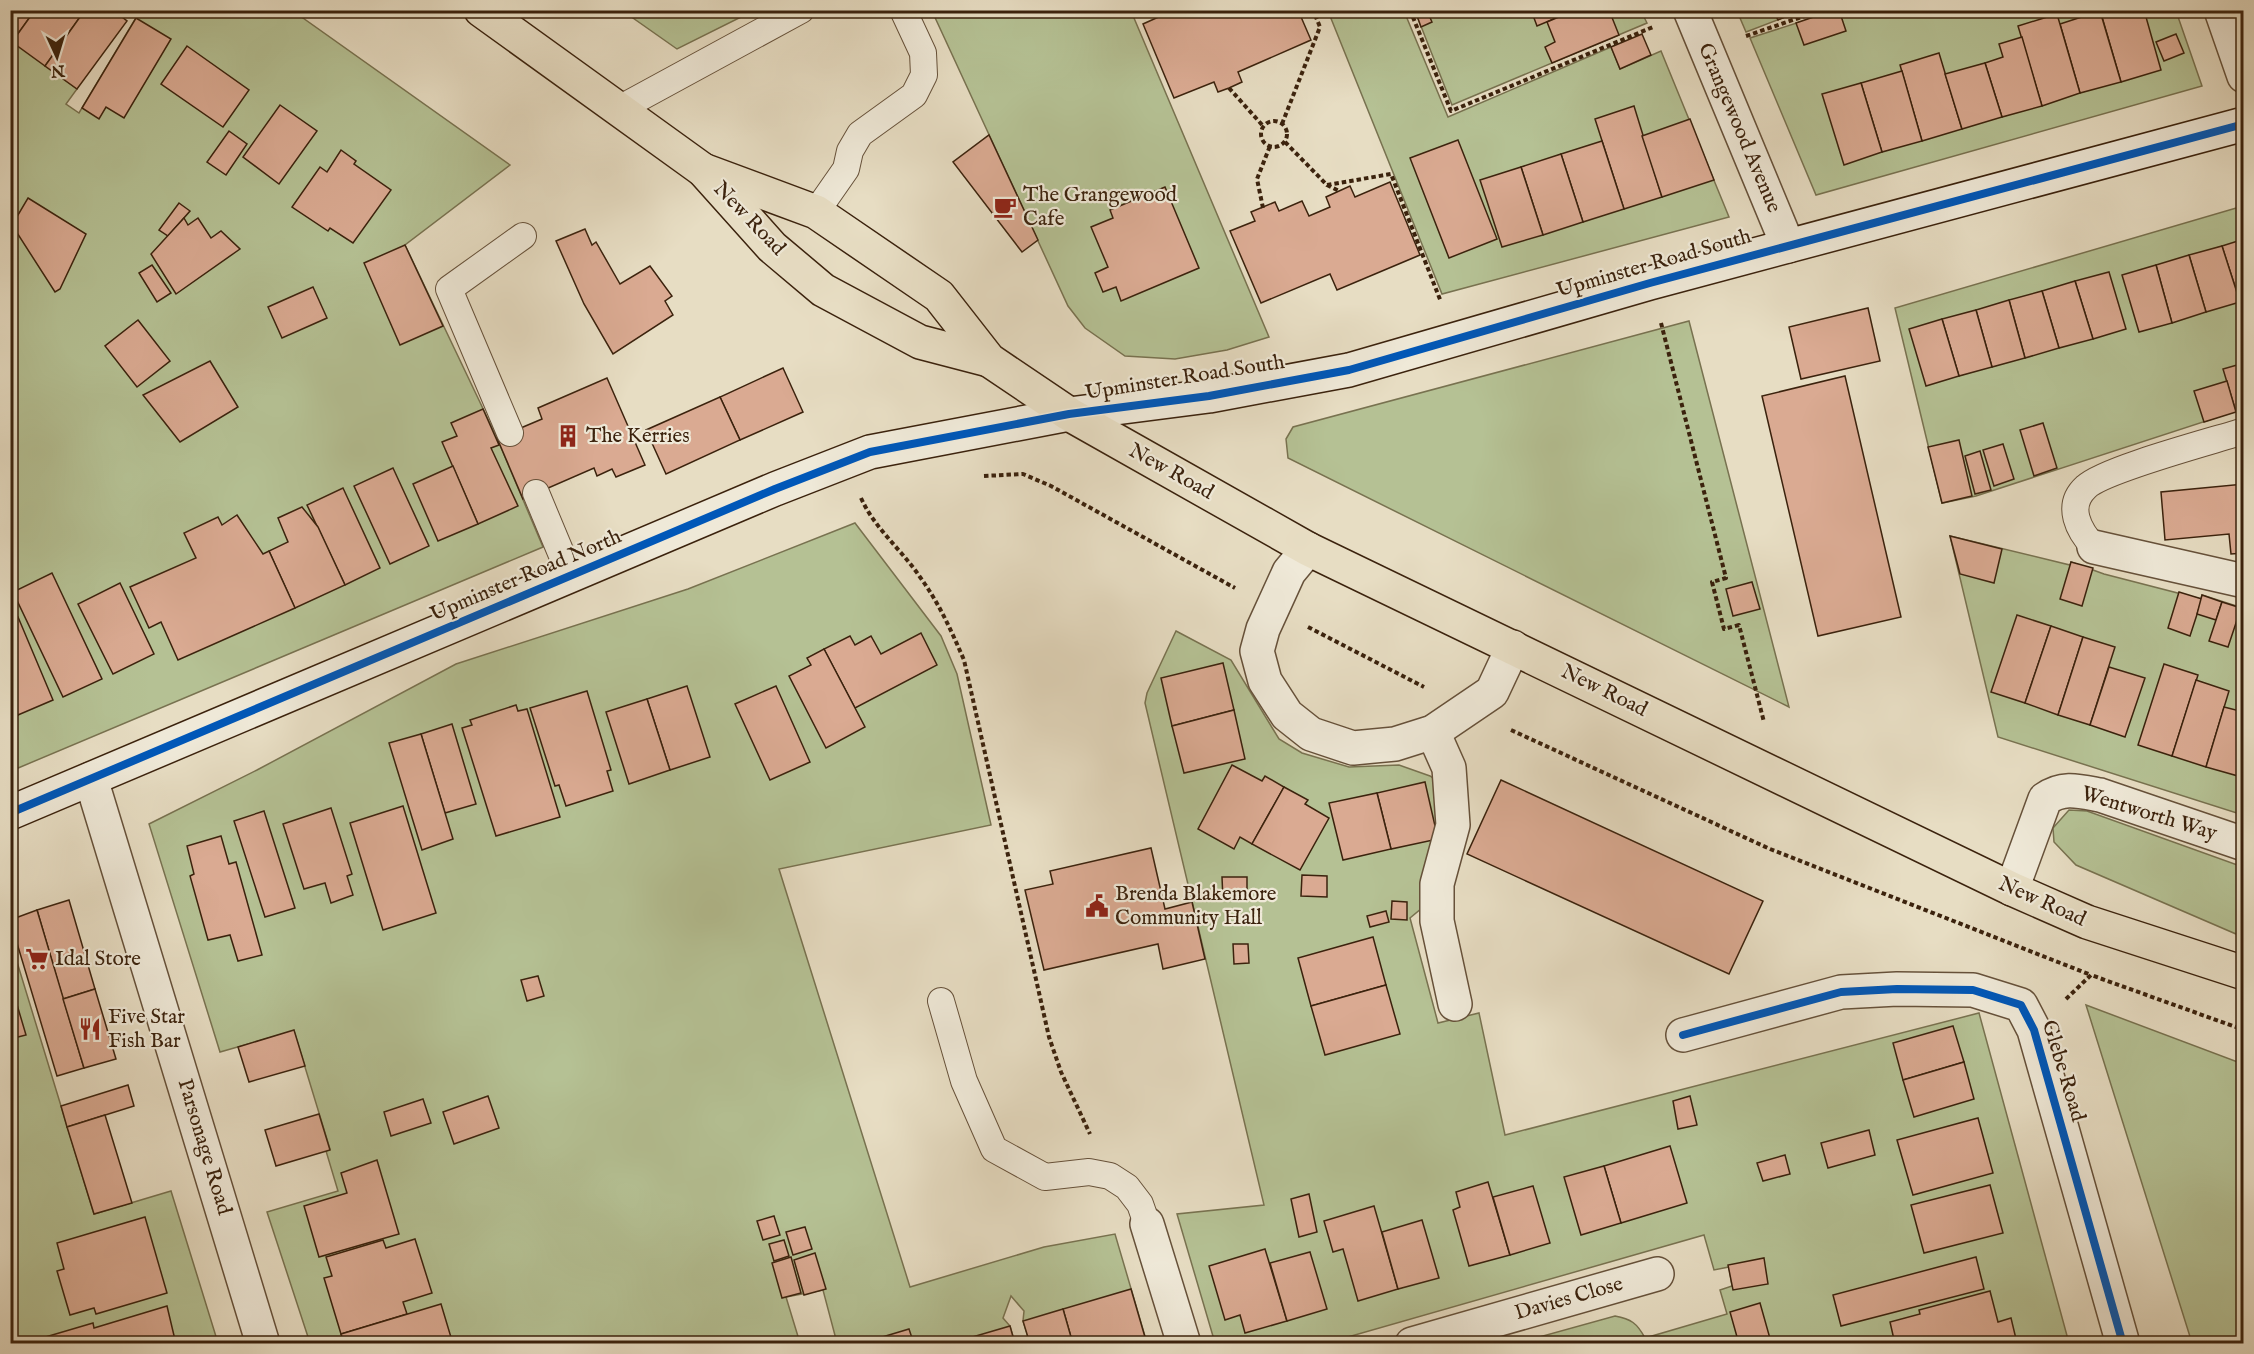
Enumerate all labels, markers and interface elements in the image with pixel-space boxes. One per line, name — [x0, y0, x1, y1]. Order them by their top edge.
north arrow — [27, 27, 87, 87]
street label: Grangewood Avenue — [1691, 39, 1787, 217]
text: N — [50, 59, 67, 80]
street label: New Road — [707, 176, 792, 262]
place label: The Grangewood Cafe — [1023, 182, 1178, 233]
cafe icon: The Grangewood Cafe — [992, 194, 1018, 220]
street label: Upminster Road South — [1553, 223, 1755, 305]
street label: Upminster Road South — [1083, 349, 1287, 407]
building icon: The Kerries — [555, 423, 581, 449]
place label: The Kerries — [586, 423, 690, 450]
street label: New Road — [1124, 438, 1219, 507]
street label: Upminster Road North — [426, 523, 626, 629]
street label: New Road — [1556, 658, 1652, 724]
street label: Wentworth Way — [2078, 781, 2221, 848]
street label: New Road — [1994, 871, 2091, 934]
place label: Brenda Blakemore Community Hall — [1115, 881, 1277, 932]
public building icon: Brenda Blakemore Community Hall — [1084, 893, 1110, 919]
supermarket icon: Idal Store — [24, 946, 50, 972]
place label: Idal Store — [55, 946, 141, 973]
place label: Five Star Fish Bar — [108, 1004, 185, 1055]
restaurant icon: Five Star Fish Bar — [77, 1016, 103, 1042]
street label: Glebe Road — [2035, 1017, 2091, 1126]
street label: Parsonage Road — [171, 1076, 238, 1219]
street label: Davies Close — [1512, 1271, 1626, 1327]

